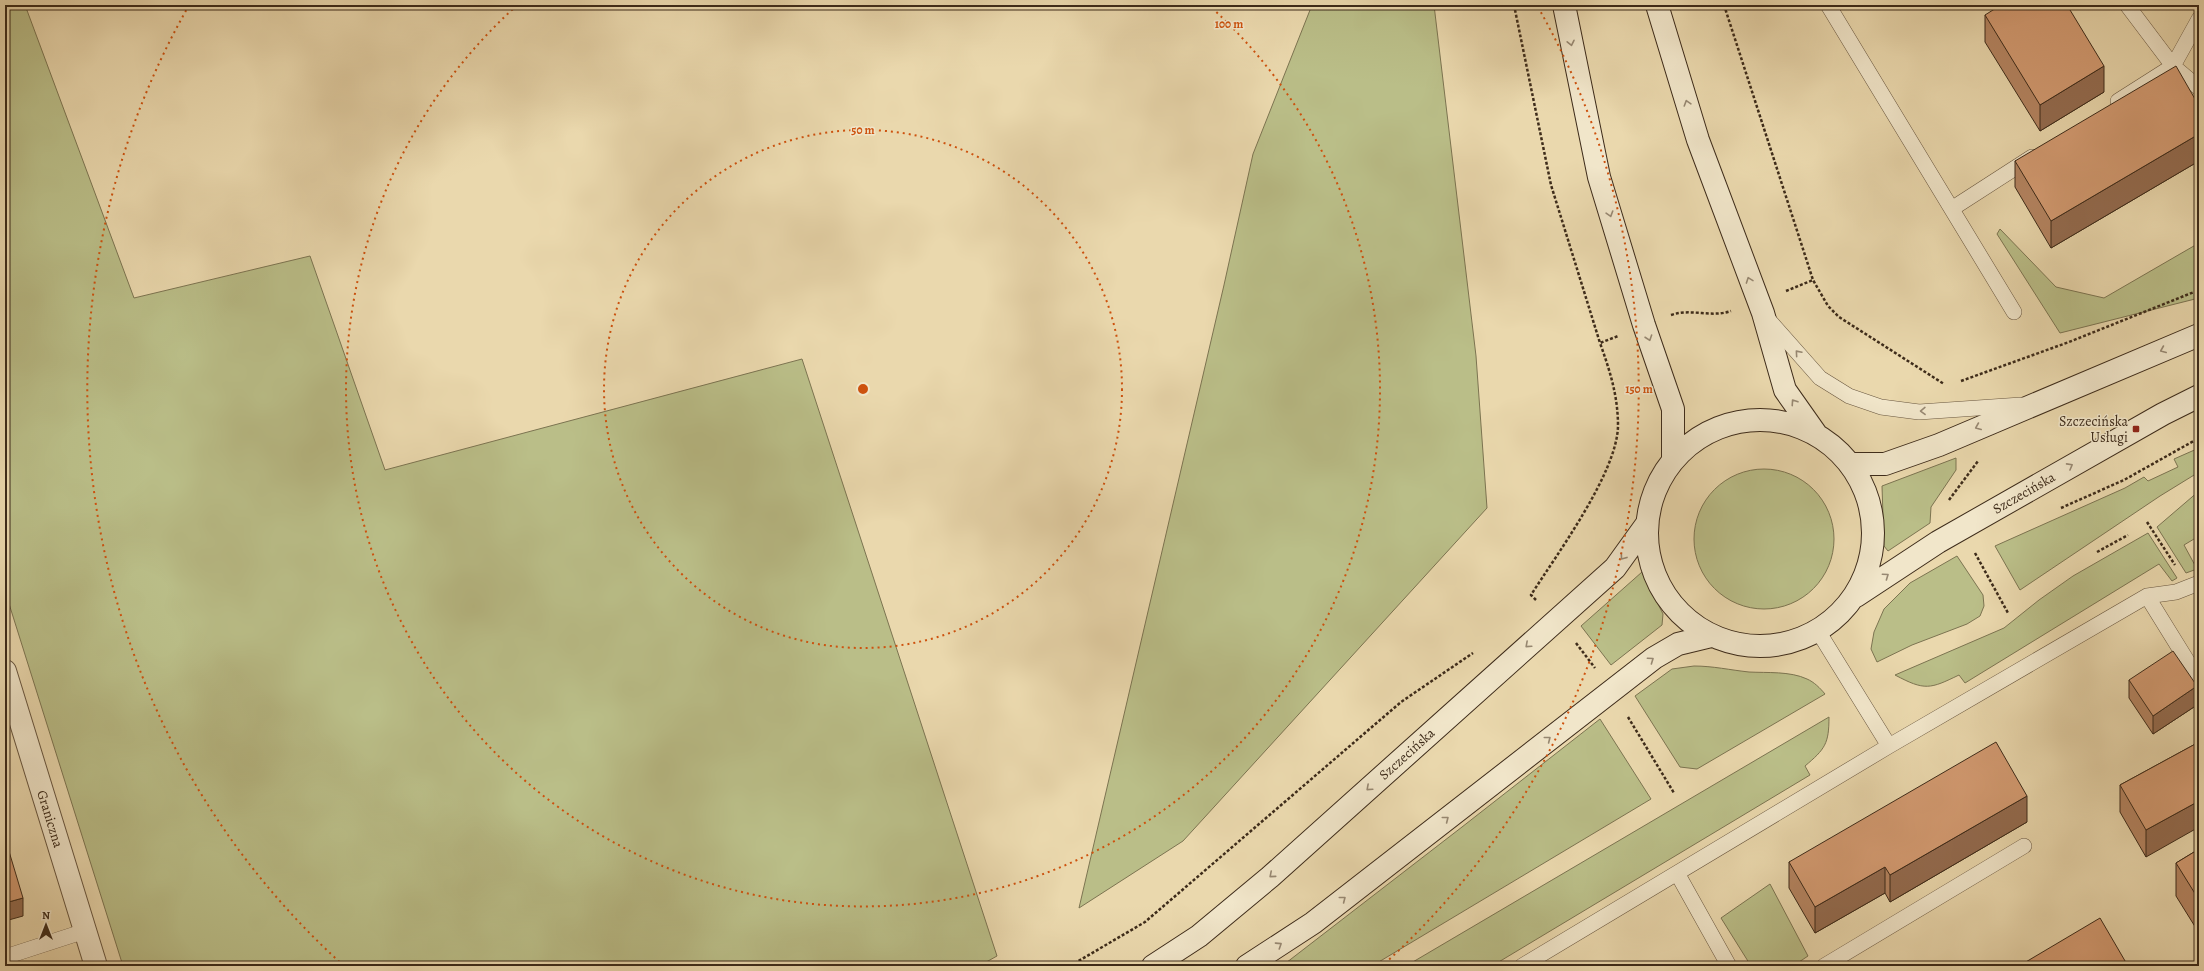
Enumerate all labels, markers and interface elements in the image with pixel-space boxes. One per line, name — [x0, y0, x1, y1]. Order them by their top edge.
text: 100 m — [1215, 16, 1243, 32]
one-way arrow — [1566, 40, 1574, 46]
one-way arrow — [1683, 99, 1692, 106]
text: 50 m — [851, 122, 875, 138]
one-way arrow — [1605, 210, 1614, 217]
one-way arrow — [1746, 277, 1754, 284]
one-way arrow — [1644, 335, 1652, 342]
one-way arrow — [2160, 345, 2167, 353]
one-way arrow — [1795, 350, 1802, 357]
text: 150 m — [1625, 381, 1653, 397]
centre of rings — [856, 382, 870, 396]
one-way arrow — [1791, 399, 1799, 406]
one-way arrow — [1920, 407, 1926, 415]
place label: Szczecińska Usługi — [2059, 412, 2128, 447]
one-way arrow — [1975, 422, 1983, 430]
marker: Szczecińska Usługi — [2131, 424, 2141, 434]
one-way arrow — [2066, 464, 2073, 471]
street label: Szczecińska — [1989, 467, 2059, 519]
one-way arrow — [1621, 552, 1628, 559]
one-way arrow — [1882, 573, 1889, 581]
one-way arrow — [1525, 640, 1533, 648]
one-way arrow — [1647, 658, 1654, 665]
street label: Szczecińska — [1375, 724, 1439, 784]
one-way arrow — [1544, 737, 1551, 744]
one-way arrow — [1366, 784, 1374, 791]
street label: Graniczna — [32, 788, 68, 850]
one-way arrow — [1441, 816, 1448, 823]
one-way arrow — [1270, 871, 1277, 878]
one-way arrow — [1339, 896, 1346, 903]
north arrow — [26, 905, 66, 945]
text: N — [42, 908, 50, 923]
one-way arrow — [1275, 943, 1282, 950]

